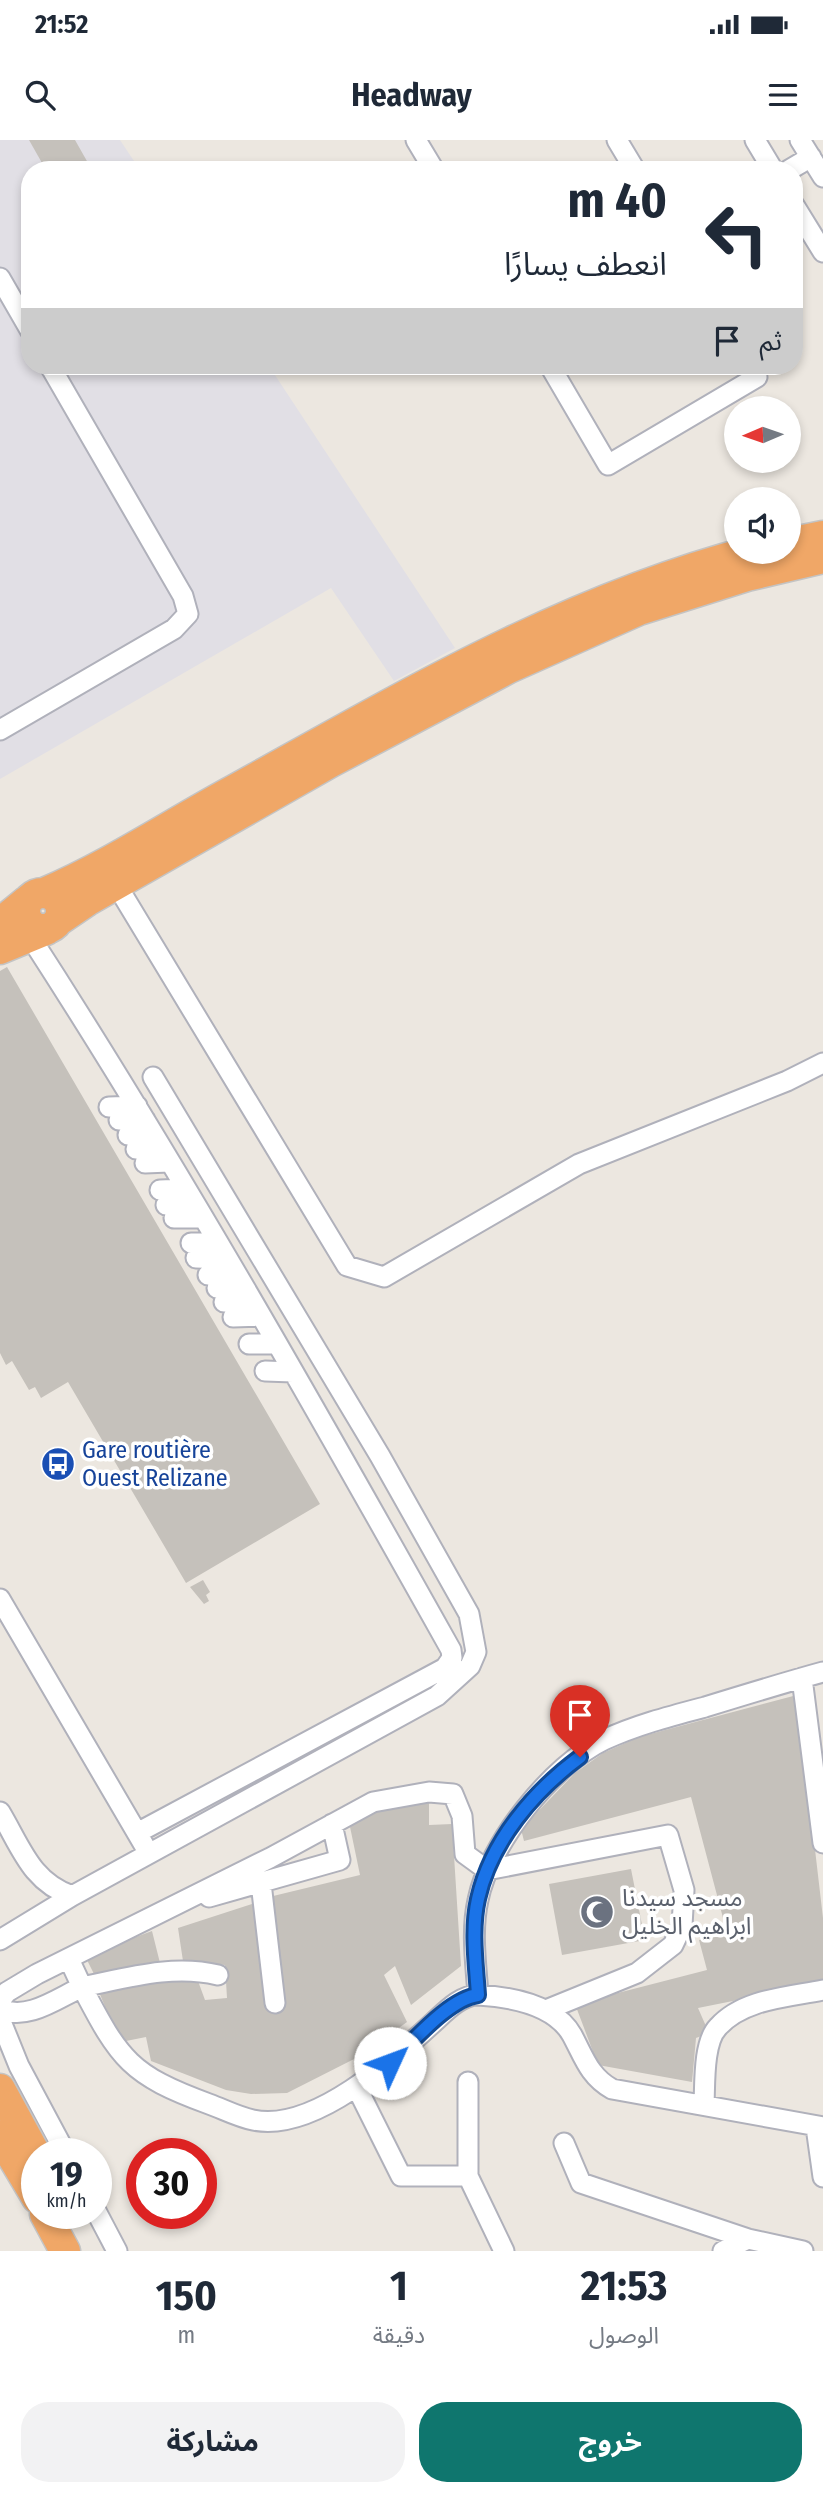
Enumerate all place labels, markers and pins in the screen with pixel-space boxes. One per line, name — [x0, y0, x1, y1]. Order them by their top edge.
place label: Gare routière Ouest Relizane — [82, 1436, 228, 1492]
bus stop icon: Gare routière Ouest Relizane — [39, 1445, 77, 1483]
pin — [550, 1685, 610, 1757]
place label: مسجد سيدنا ابراهيم الخليل — [622, 1884, 752, 1943]
mosque icon: مسجد سيدنا ابراهيم الخليل — [578, 1893, 616, 1931]

